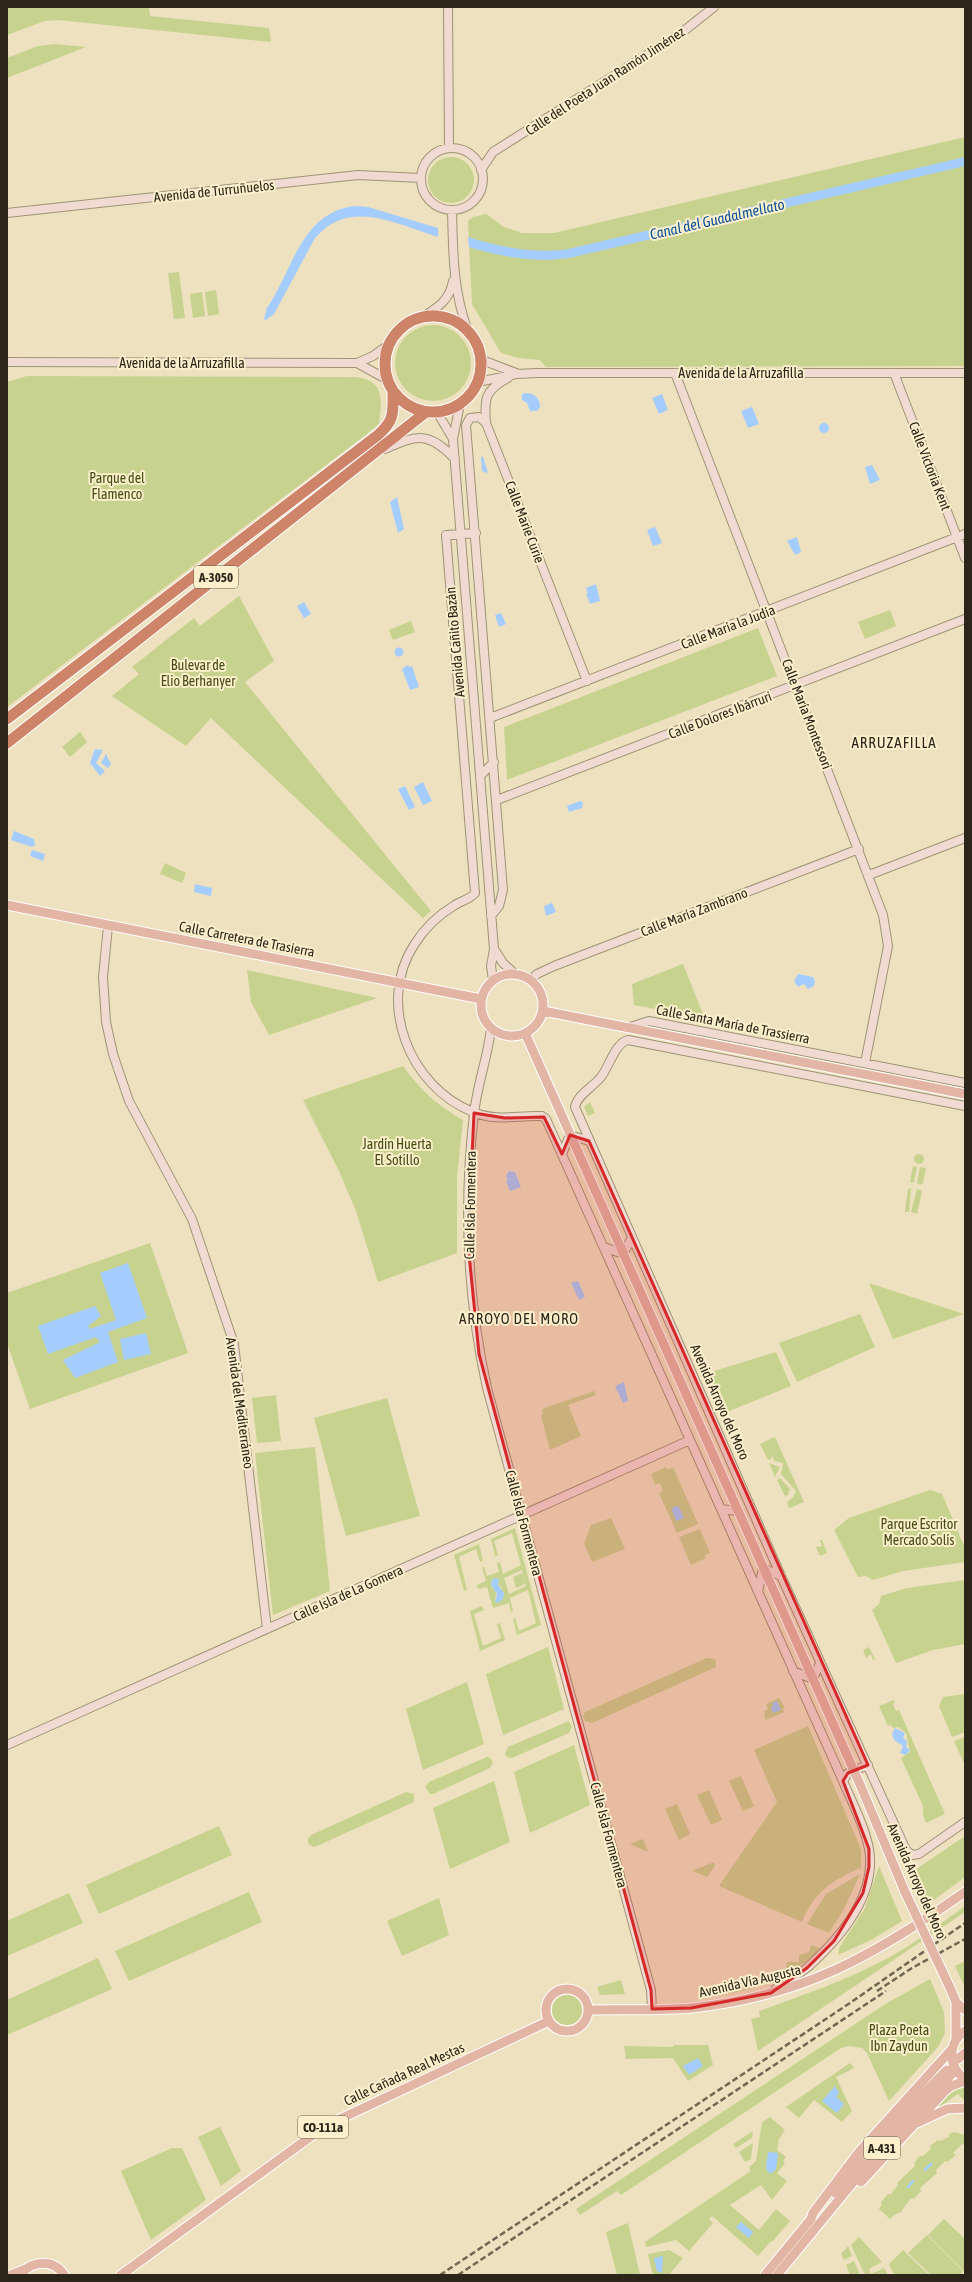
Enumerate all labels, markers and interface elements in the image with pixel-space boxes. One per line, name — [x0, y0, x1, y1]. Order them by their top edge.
street label: Calle del Poeta Juan Ramón Jiménez — [522, 23, 688, 139]
street label: Avenida de Turruñuelos — [153, 177, 275, 205]
water label: Canal del Guadalmellato — [648, 195, 786, 243]
street label: Avenida de la Arruzafilla — [119, 355, 245, 371]
street label: Avenida de la Arruzafilla — [678, 365, 804, 381]
street label: Calle Victoria Kent — [906, 419, 954, 513]
park label: Parque del Flamenco — [89, 470, 145, 502]
street label: Calle Marie Curie — [502, 479, 548, 565]
road number: A-3050 — [194, 566, 238, 588]
street label: Avenida Cañito Bazán — [442, 586, 468, 698]
street label: Calle María la Judía — [679, 602, 777, 652]
park label: Bulevar de Elio Berhanyer — [161, 657, 236, 689]
street label: Calle María Montessori — [779, 657, 835, 771]
street label: Calle Dolores Ibárruri — [666, 688, 774, 742]
district label: ARRUZAFILLA — [851, 734, 937, 751]
street label: Calle María Zambrano — [638, 884, 750, 940]
street label: Calle Carretera de Trasierra — [178, 918, 316, 960]
street label: Calle Santa María de Trassierra — [655, 1001, 811, 1047]
park label: Jardín Huerta El Sotillo — [362, 1136, 432, 1168]
street label: Calle Isla Formentera — [461, 1150, 479, 1260]
district label: ARROYO DEL MORO — [459, 1310, 579, 1327]
street label: Avenida del Mediterráneo — [223, 1336, 257, 1470]
street label: Avenida Arroyo del Moro — [687, 1342, 753, 1462]
street label: Calle Isla Formentera — [502, 1468, 546, 1578]
park label: Parque Escritor Mercado Solís — [881, 1516, 958, 1548]
street label: Calle Isla de La Gomera — [291, 1562, 405, 1624]
street label: Calle Isla Formentera — [587, 1780, 631, 1890]
street label: Avenida Arroyo del Moro — [884, 1821, 950, 1941]
street label: Avenida Vía Augusta — [697, 1961, 803, 2001]
park label: Plaza Poeta Ibn Zaydun — [869, 2022, 929, 2054]
street label: Calle Cañada Real Mestas — [341, 2039, 467, 2109]
road number: CO-111a — [298, 2116, 348, 2138]
road number: A-431 — [864, 2137, 900, 2159]

